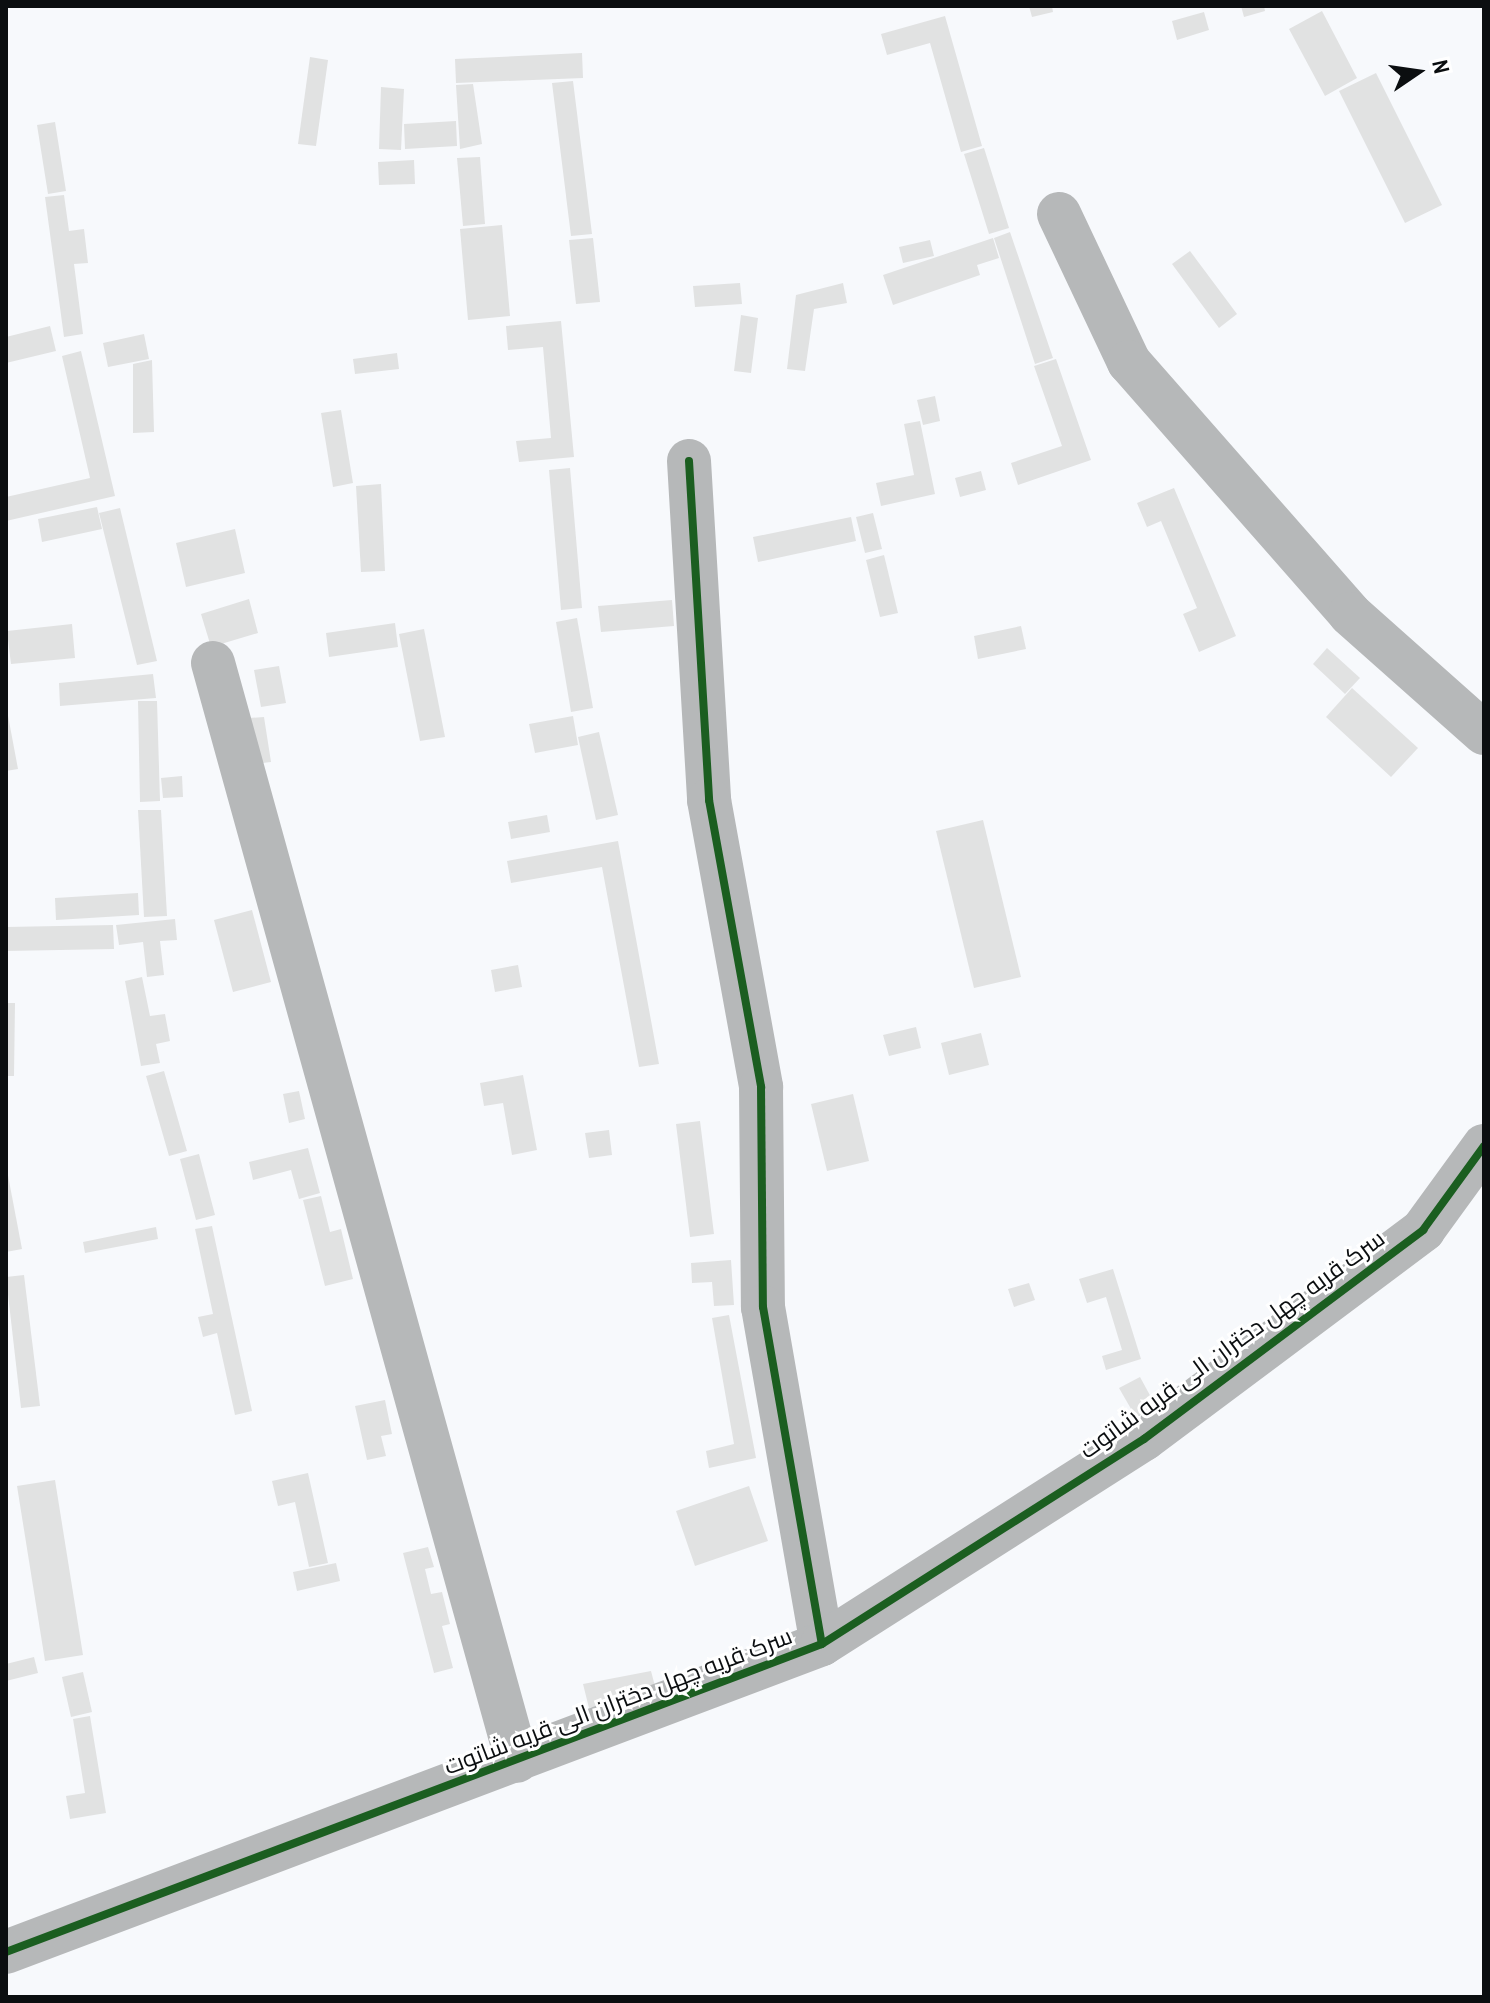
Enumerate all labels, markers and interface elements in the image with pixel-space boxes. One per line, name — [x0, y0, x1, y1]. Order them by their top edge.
north arrow — [1378, 32, 1458, 112]
text: N — [1425, 57, 1457, 76]
street label: سرک قریه چهل دختران الی قریه شاتوت — [1074, 1224, 1390, 1464]
street label: سرک قریه چهل دختران الی قریه شاتوت — [440, 1621, 796, 1781]

